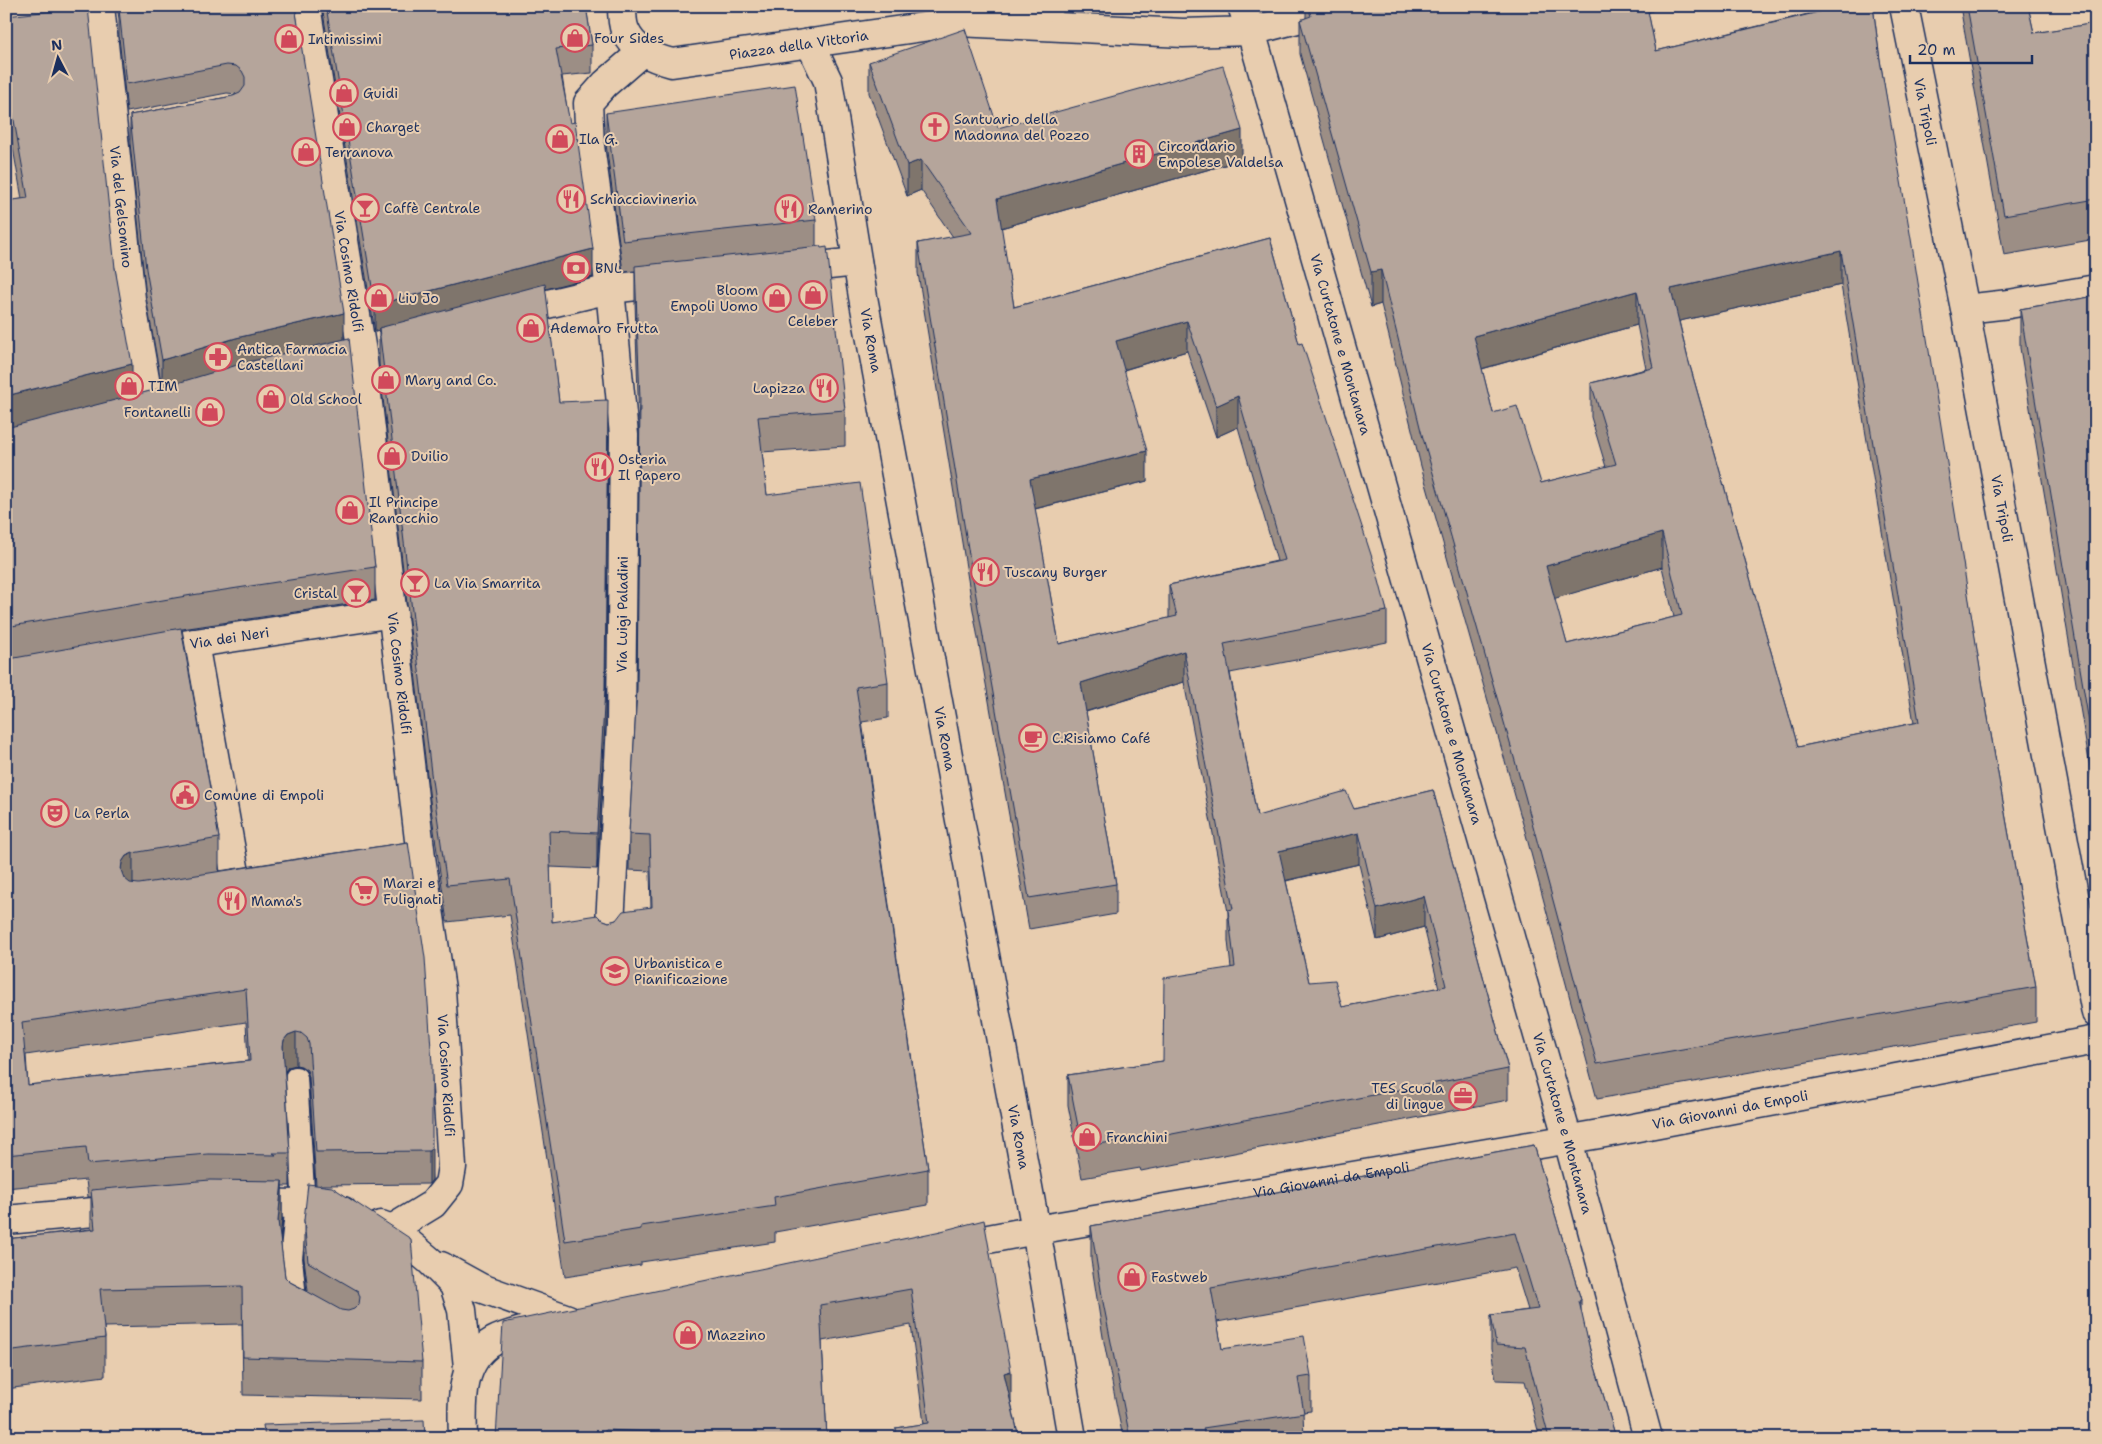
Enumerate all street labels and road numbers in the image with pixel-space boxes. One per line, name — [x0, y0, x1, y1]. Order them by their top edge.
street label: Piazza della Vittoria — [728, 26, 870, 64]
street label: Via Tripoli — [1910, 76, 1941, 147]
street label: Via del Gelsomino — [106, 145, 137, 269]
street label: Via Cosimo Ridolfi — [330, 209, 368, 334]
street label: Via Curtatone e Montanara — [1306, 252, 1375, 437]
street label: Via Roma — [856, 307, 886, 374]
street label: Via Tripoli — [1987, 473, 2017, 544]
street label: Via Luigi Paladini — [613, 556, 632, 673]
street label: Via Cosimo Ridolfi — [383, 611, 416, 735]
street label: Via dei Neri — [188, 623, 270, 653]
street label: Via Curtatone e Montanara — [1417, 641, 1486, 827]
street label: Via Roma — [930, 705, 960, 773]
street label: Via Cosimo Ridolfi — [434, 1013, 459, 1137]
street label: Via Curtatone e Montanara — [1529, 1030, 1597, 1216]
street label: Via Giovanni da Empoli — [1651, 1086, 1810, 1133]
street label: Via Roma — [1004, 1103, 1034, 1171]
street label: Via Giovanni da Empoli — [1252, 1158, 1411, 1202]

